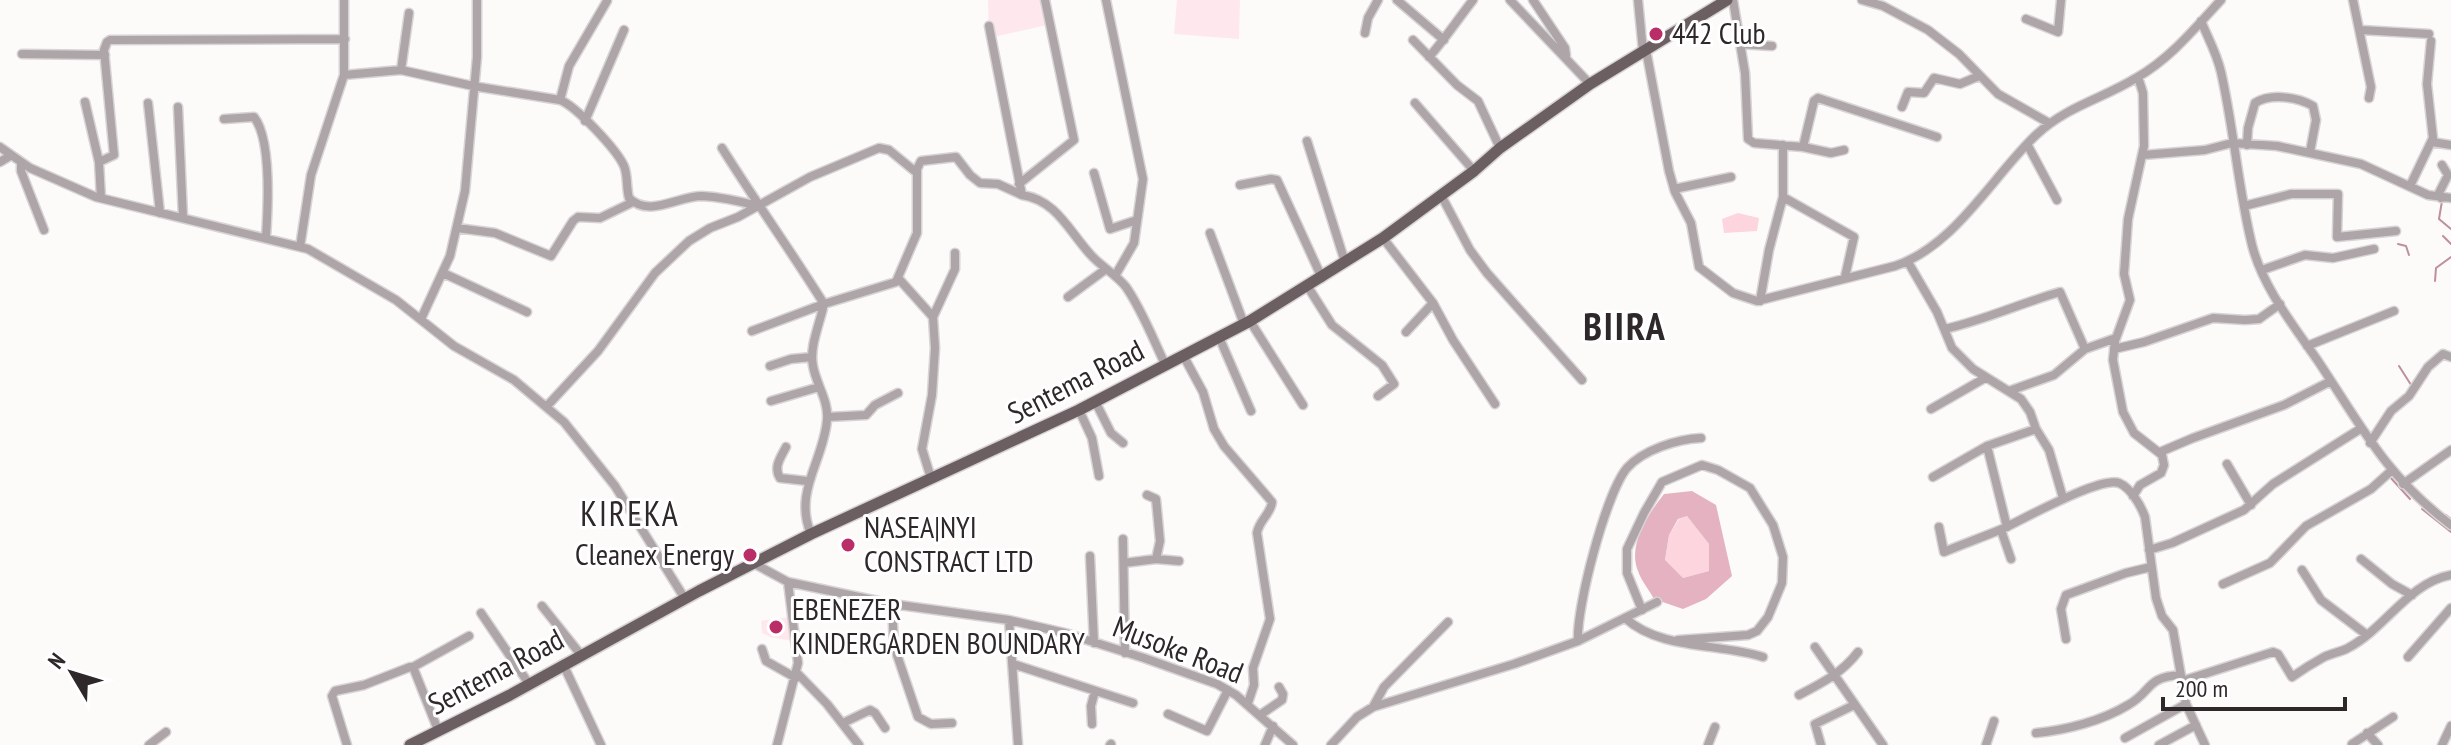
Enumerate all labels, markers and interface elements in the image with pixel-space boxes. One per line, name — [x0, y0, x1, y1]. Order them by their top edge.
place label: 442 Club — [1672, 13, 1766, 52]
marker: 442 Club — [1647, 25, 1665, 43]
district label: BIIRA — [1583, 301, 1667, 350]
street label: Sentema Road — [1001, 330, 1150, 432]
district label: KIREKA — [580, 491, 680, 535]
place label: NASEA|NYI CONSTRACT LTD — [864, 507, 1034, 580]
place label: Cleanex Energy — [575, 534, 735, 573]
marker: NASEA|NYI CONSTRACT LTD — [839, 536, 857, 554]
marker: Cleanex Energy — [741, 546, 759, 564]
place label: EBENEZER KINDERGARDEN BOUNDARY — [792, 589, 1085, 662]
street label: Musoke Road — [1108, 606, 1249, 691]
marker: EBENEZER KINDERGARDEN BOUNDARY — [767, 618, 785, 636]
street label: Sentema Road — [421, 619, 570, 723]
north arrow — [32, 633, 112, 713]
text: N — [42, 647, 71, 674]
scale bar — [2163, 661, 2345, 711]
text: 200 m — [2175, 673, 2228, 704]

